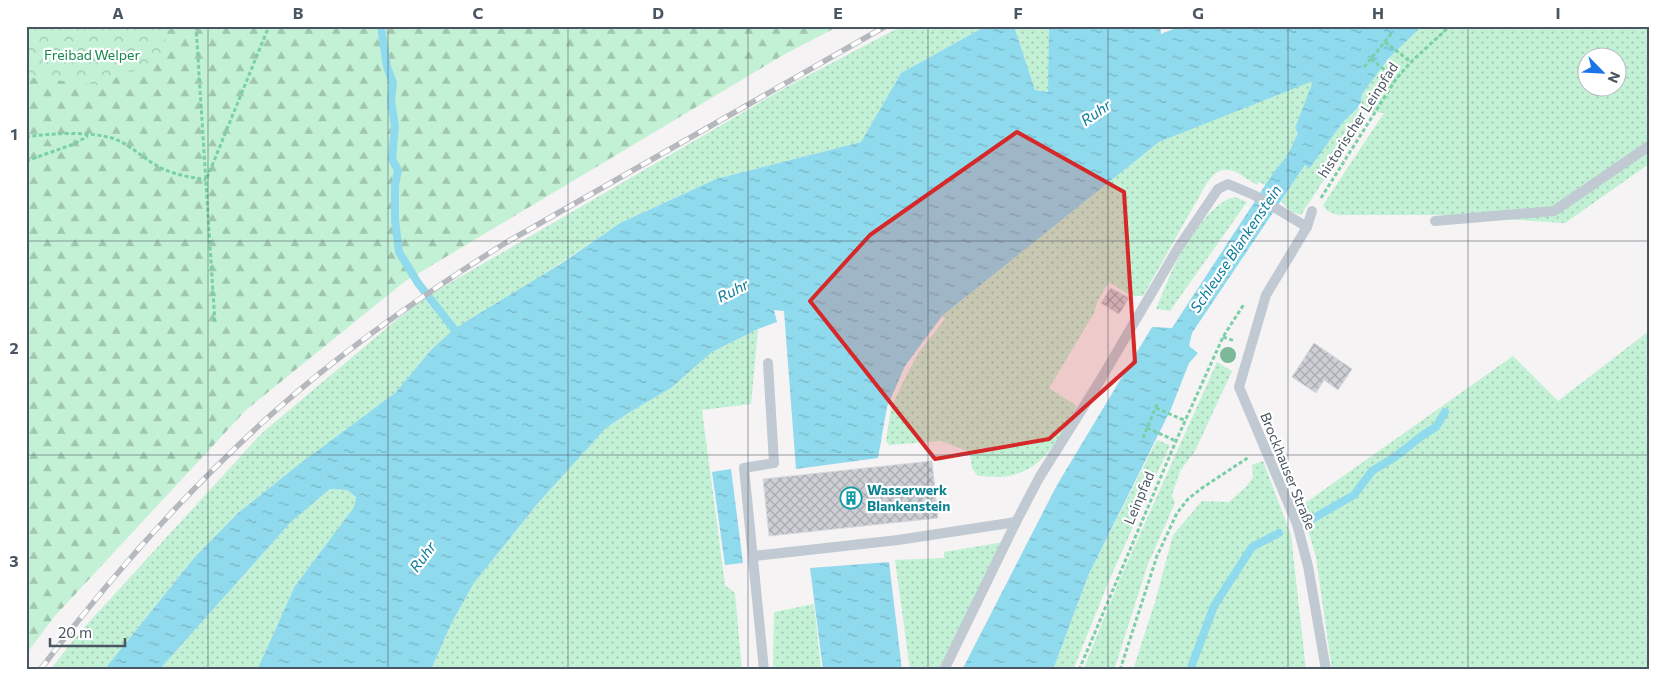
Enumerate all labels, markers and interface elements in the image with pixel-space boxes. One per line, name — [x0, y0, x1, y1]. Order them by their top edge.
text: A — [112, 3, 124, 22]
text: B — [293, 3, 304, 22]
text: C — [473, 3, 484, 22]
text: D — [652, 3, 664, 22]
text: E — [833, 3, 843, 22]
text: F — [1013, 3, 1023, 22]
text: G — [1192, 3, 1204, 22]
text: H — [1372, 3, 1384, 22]
text: I — [1555, 3, 1561, 22]
park label: Freibad Welper — [44, 46, 140, 63]
north arrow — [1578, 48, 1628, 98]
street label: historischer Leinpfad — [1314, 59, 1401, 181]
text: N — [1604, 69, 1624, 86]
water label: Ruhr — [1077, 95, 1115, 129]
text: 1 — [10, 124, 18, 143]
water label: Schleuse Blankenstein — [1186, 181, 1285, 316]
water label: Ruhr — [714, 274, 752, 306]
text: 2 — [9, 338, 19, 357]
street label: Brockhauser Straße — [1257, 410, 1320, 532]
street label: Leinpfad — [1120, 469, 1157, 527]
place label: Wasserwerk Blankenstein — [867, 481, 950, 514]
building icon: Wasserwerk Blankenstein — [839, 486, 863, 510]
water label: Ruhr — [405, 537, 440, 575]
text: 3 — [9, 551, 19, 570]
scale bar — [50, 616, 125, 648]
text: 20 m — [58, 623, 92, 641]

